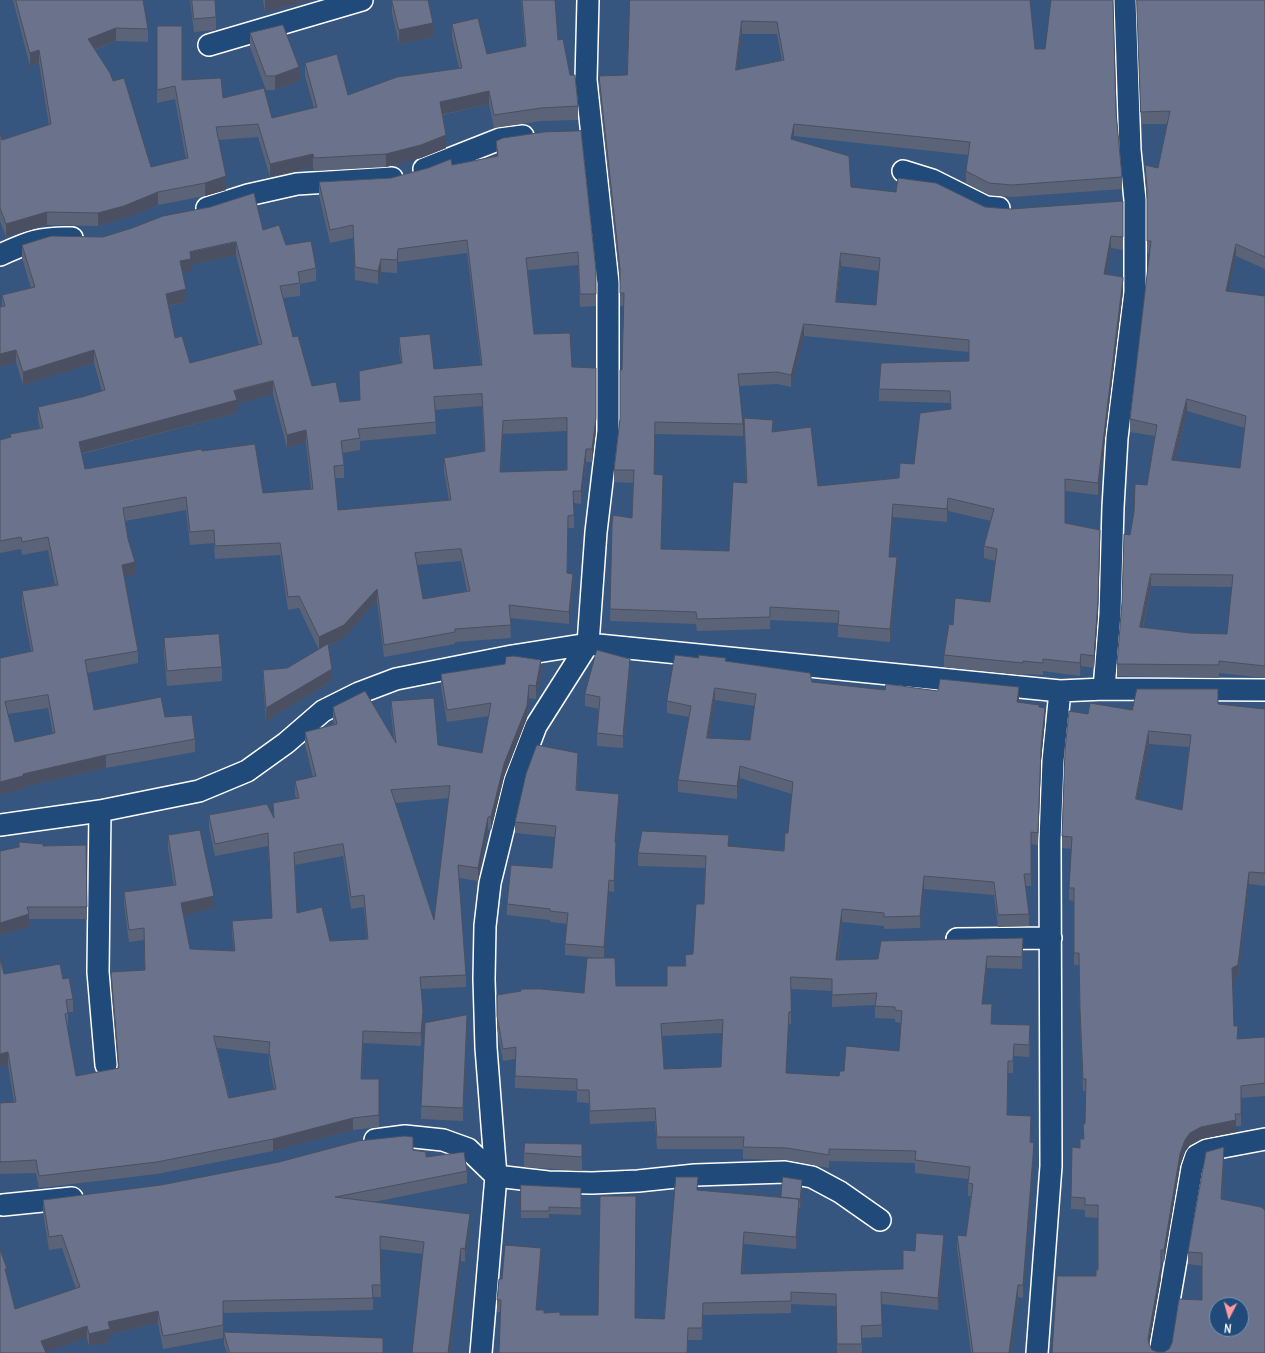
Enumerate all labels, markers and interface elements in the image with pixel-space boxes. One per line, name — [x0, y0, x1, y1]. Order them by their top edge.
north arrow — [1209, 1297, 1249, 1337]
text: N — [1223, 1321, 1232, 1335]

